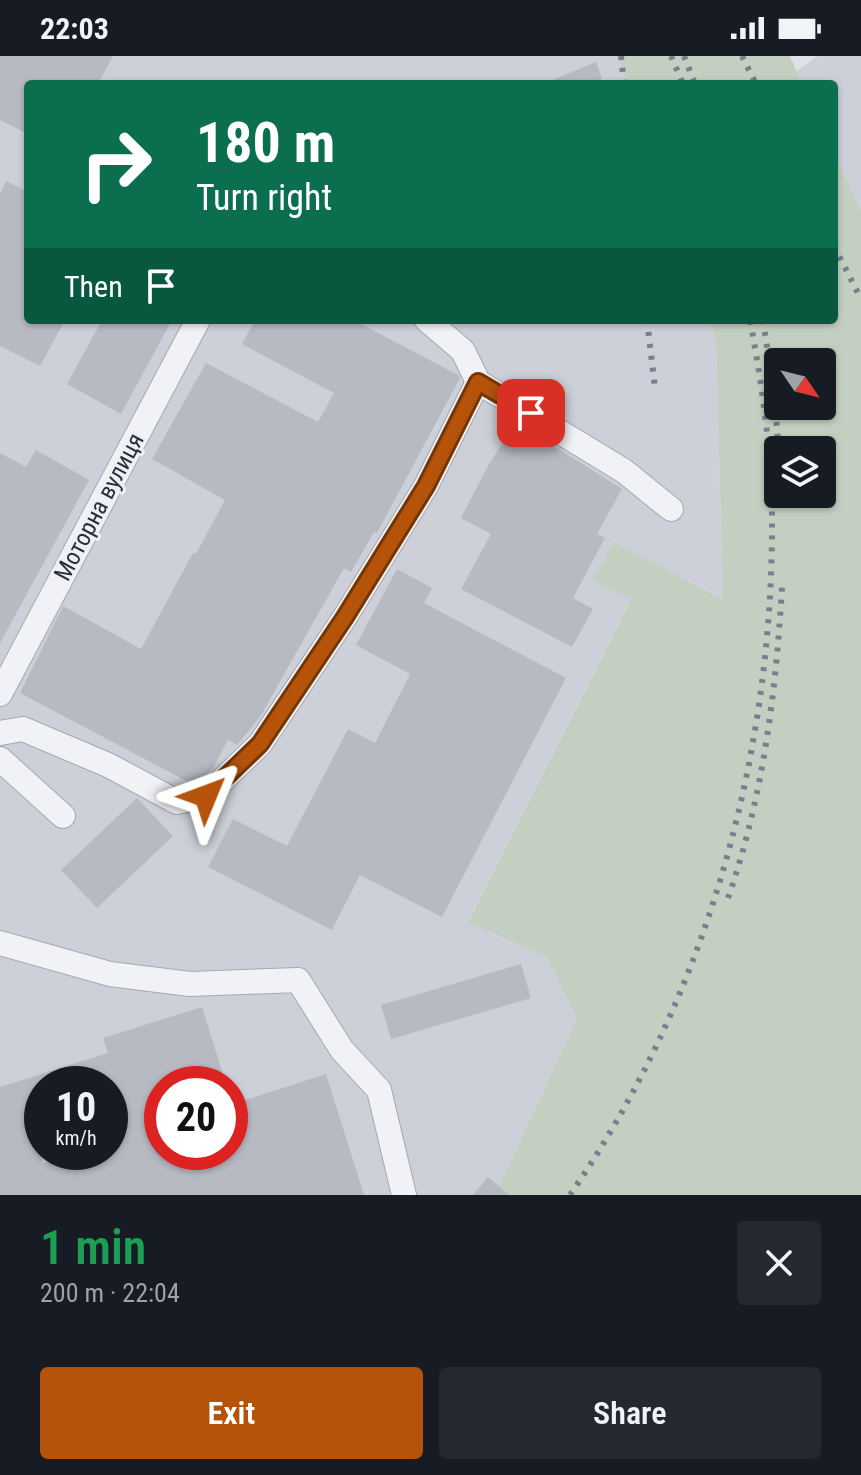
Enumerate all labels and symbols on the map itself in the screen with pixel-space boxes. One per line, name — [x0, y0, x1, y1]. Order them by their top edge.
north arrow — [764, 348, 836, 420]
pin — [497, 379, 565, 447]
street label: Моторна вулиця — [48, 428, 150, 586]
position arrow — [164, 754, 248, 838]
speed limit sign: 20 — [144, 1066, 248, 1170]

